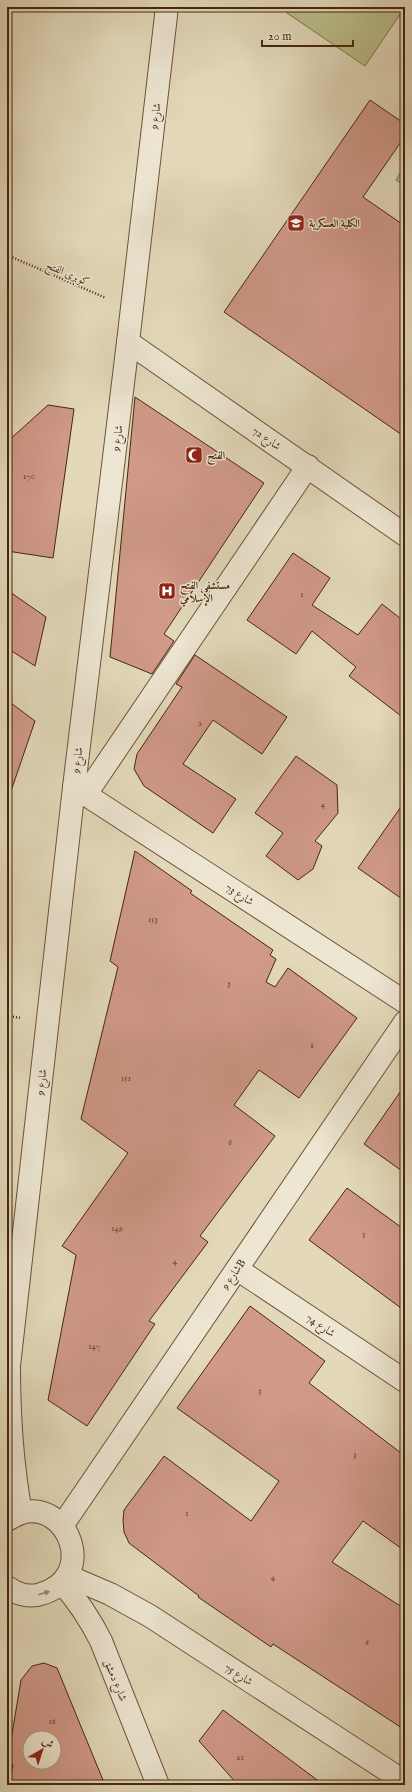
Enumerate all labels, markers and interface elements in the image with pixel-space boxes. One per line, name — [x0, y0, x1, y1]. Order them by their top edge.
scale bar — [262, 22, 353, 48]
text: 20 m — [268, 29, 291, 44]
street label: شارع 9 — [147, 102, 167, 131]
school or university icon: الكلية العسكرية — [286, 213, 306, 233]
place label: الكلية العسكرية — [309, 217, 360, 231]
street label: كوبرى الفتح — [42, 258, 92, 292]
street label: شارع 9 — [109, 424, 129, 453]
street label: شارع 72 — [248, 424, 283, 455]
mosque icon: الفتح — [184, 445, 204, 465]
place label: الفتح — [207, 449, 225, 465]
house number: 170 — [23, 471, 35, 482]
place label: مستشفى الفتح الإسلامي — [179, 579, 230, 607]
hospital icon: مستشفى الفتح الإسلامي — [157, 581, 177, 601]
house number: 1 — [300, 589, 304, 600]
house number: 2 — [198, 718, 202, 729]
street label: شارع 9 — [69, 746, 89, 775]
house number: 4 — [321, 799, 326, 810]
street label: شارع 73 — [222, 881, 256, 911]
house number: 153 — [148, 914, 158, 925]
house number: 3 — [227, 978, 231, 989]
house number: 8 — [310, 1040, 314, 1051]
street label: شارع 9 — [34, 1068, 52, 1097]
house number: 151 — [121, 1073, 131, 1084]
house number: 6 — [228, 1137, 232, 1148]
house number: 149 — [111, 1223, 123, 1234]
house number: 5 — [362, 1229, 366, 1240]
house number: 4 — [173, 1256, 178, 1267]
street label: شارع 9B — [218, 1257, 251, 1294]
street label: شارع 74 — [302, 1311, 338, 1342]
house number: 147 — [88, 1341, 100, 1352]
house number: 3 — [258, 1385, 262, 1396]
house number: 3 — [353, 1449, 357, 1460]
house number: 1 — [185, 1508, 189, 1519]
house number: 4 — [271, 1572, 276, 1583]
one-way arrow — [37, 1590, 50, 1596]
house number: 6 — [365, 1637, 369, 1648]
street label: شارع دمشق — [99, 1658, 130, 1704]
street label: شارع 75 — [221, 1661, 255, 1691]
house number: 18 — [49, 1716, 56, 1727]
north arrow — [22, 1730, 62, 1770]
text: ش — [39, 1734, 56, 1752]
house number: 21 — [236, 1752, 244, 1763]

